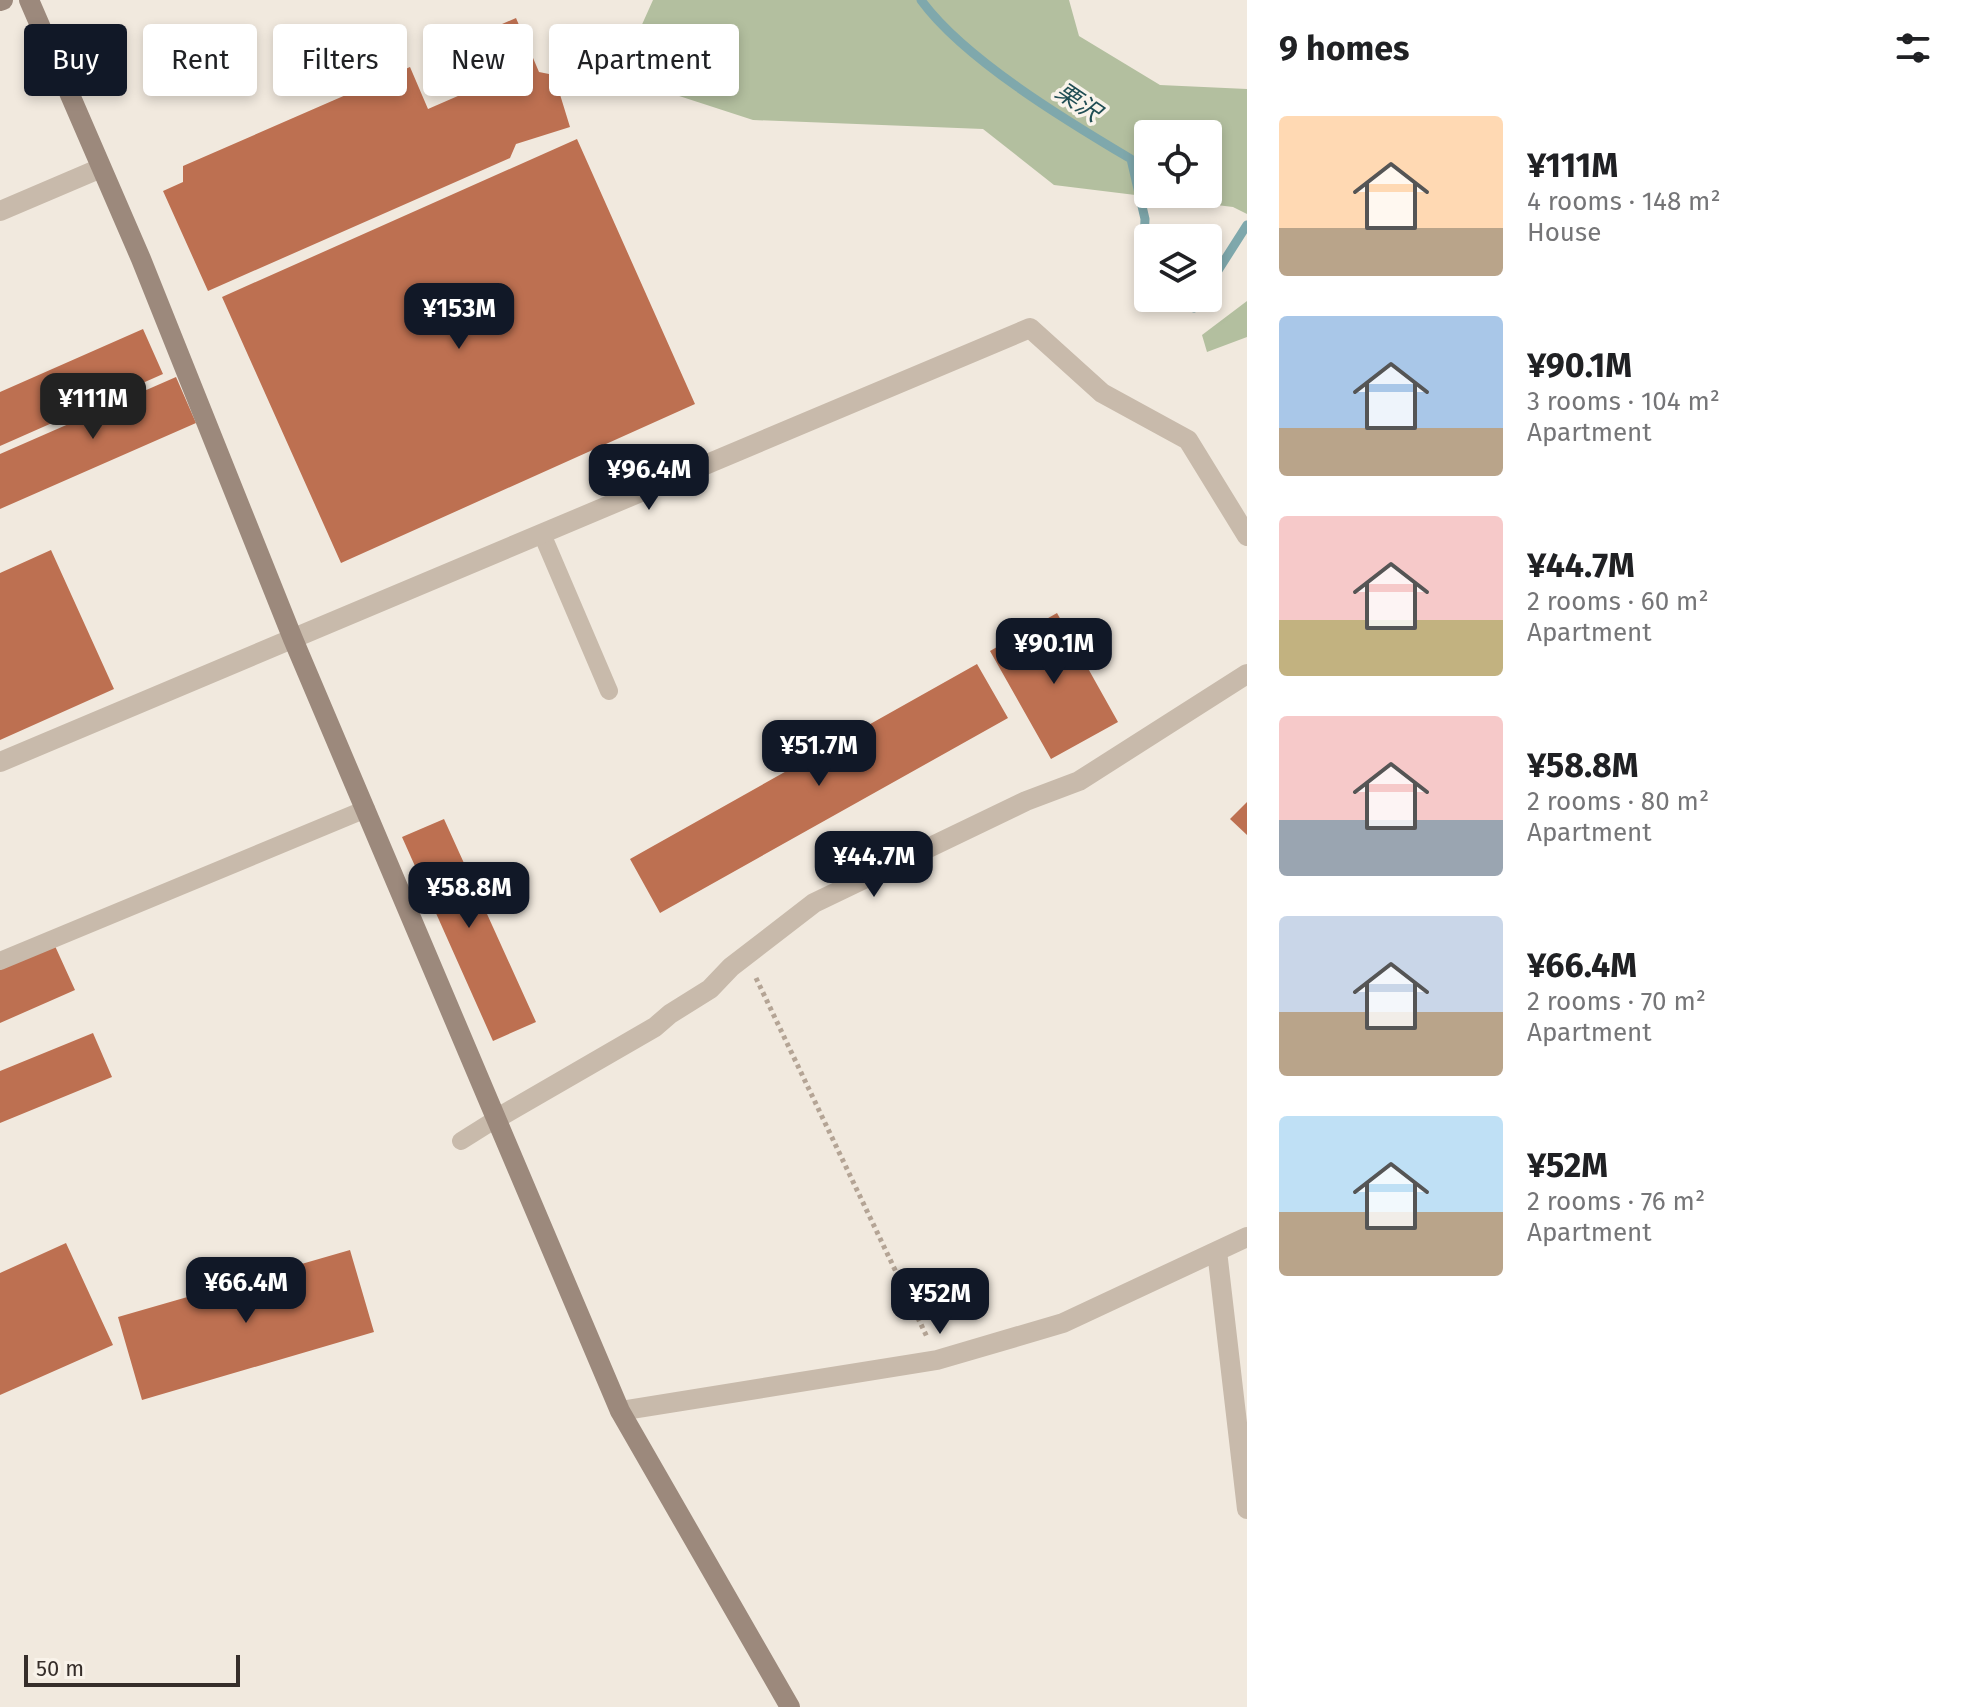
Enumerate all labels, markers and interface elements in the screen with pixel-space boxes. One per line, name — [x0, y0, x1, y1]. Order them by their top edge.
chip: Buy — [24, 24, 127, 96]
chip: Rent — [143, 24, 257, 96]
chip: Filters — [273, 24, 407, 96]
chip: New — [423, 24, 533, 96]
chip: Apartment — [549, 24, 739, 96]
icon: filters — [1891, 26, 1935, 70]
text: 9 homes — [1279, 28, 1410, 69]
water label: 栗沢 — [1050, 77, 1108, 129]
map controls — [1134, 120, 1222, 312]
button: locate — [1134, 120, 1222, 208]
text: ¥111M — [1527, 145, 1618, 186]
icon: home — [1343, 148, 1439, 244]
text: 4 rooms · 148 m² — [1527, 186, 1721, 217]
text: House — [1527, 217, 1601, 248]
button: layers — [1134, 224, 1222, 312]
pin: ¥153M — [403, 283, 515, 351]
text: ¥153M — [422, 293, 496, 324]
text: ¥90.1M — [1527, 345, 1632, 386]
icon: home — [1343, 348, 1439, 444]
pin: ¥111M — [37, 373, 149, 441]
text: ¥111M — [58, 383, 128, 414]
text: 3 rooms · 104 m² — [1527, 386, 1720, 417]
text: Apartment — [1527, 417, 1652, 448]
pin: ¥96.4M — [584, 444, 714, 512]
text: ¥96.4M — [607, 454, 691, 485]
text: ¥44.7M — [1527, 545, 1635, 586]
icon: home — [1343, 548, 1439, 644]
text: 2 rooms · 60 m² — [1527, 586, 1709, 617]
text: Apartment — [1527, 617, 1652, 648]
pin: ¥90.1M — [989, 618, 1119, 686]
text: ¥90.1M — [1014, 628, 1094, 659]
pin: ¥51.7M — [754, 720, 884, 788]
text: ¥51.7M — [780, 730, 858, 761]
text: ¥58.8M — [1527, 745, 1639, 786]
icon: home — [1343, 748, 1439, 844]
text: 2 rooms · 80 m² — [1527, 786, 1709, 817]
text: Apartment — [1527, 817, 1652, 848]
pin: ¥44.7M — [809, 831, 939, 899]
text: ¥44.7M — [833, 841, 915, 872]
pin: ¥58.8M — [404, 862, 534, 930]
text: ¥58.8M — [426, 872, 512, 903]
text: ¥66.4M — [1527, 945, 1637, 986]
icon: home — [1343, 948, 1439, 1044]
text: 2 rooms · 70 m² — [1527, 986, 1706, 1017]
text: Apartment — [1527, 1017, 1652, 1048]
text: ¥52M — [1527, 1145, 1608, 1186]
icon: home — [1343, 1148, 1439, 1244]
text: 2 rooms · 76 m² — [1527, 1186, 1705, 1217]
text: Apartment — [1527, 1217, 1652, 1248]
pin: ¥66.4M — [181, 1257, 311, 1325]
text: ¥66.4M — [204, 1267, 288, 1298]
pin: ¥52M — [893, 1268, 987, 1336]
text: ¥52M — [909, 1278, 971, 1309]
scale bar — [24, 1651, 240, 1687]
text: 50 m — [36, 1655, 84, 1682]

